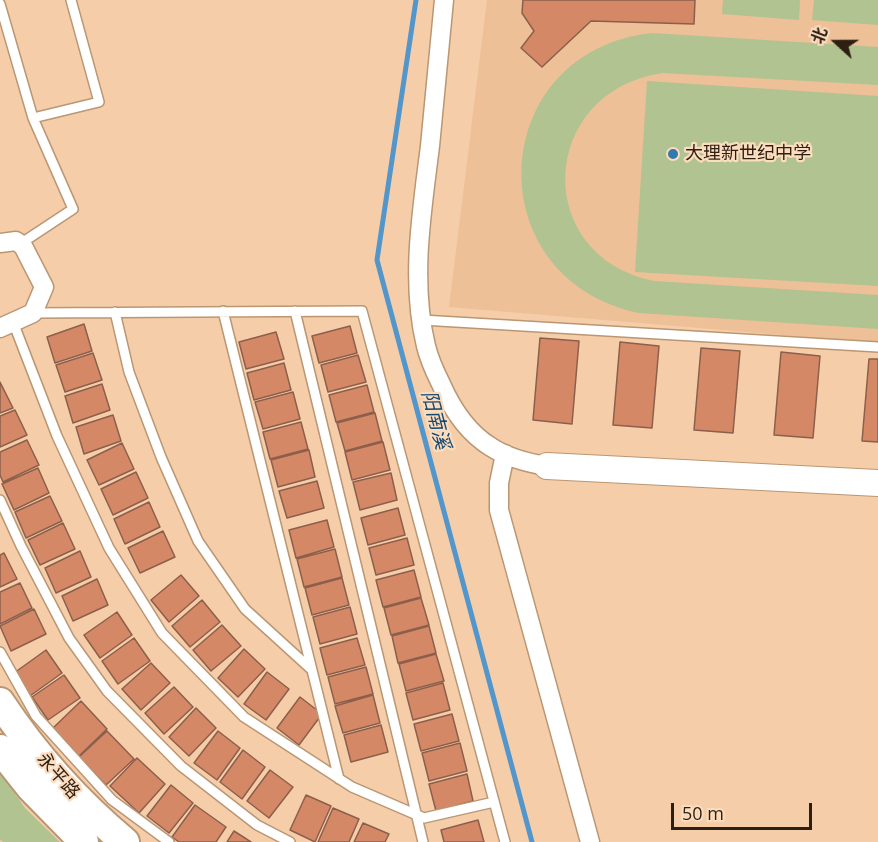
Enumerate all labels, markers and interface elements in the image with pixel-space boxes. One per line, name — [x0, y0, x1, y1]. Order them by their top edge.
north arrow — [806, 12, 866, 72]
text: 北 — [806, 24, 832, 47]
place label: 大理新世纪中学 — [685, 143, 811, 165]
marker: 大理新世纪中学 — [666, 147, 680, 161]
water label: 阳南溪 — [416, 388, 454, 452]
street label: 永平路 — [32, 749, 84, 803]
scale bar — [674, 791, 815, 829]
text: 50 m — [682, 801, 724, 825]

